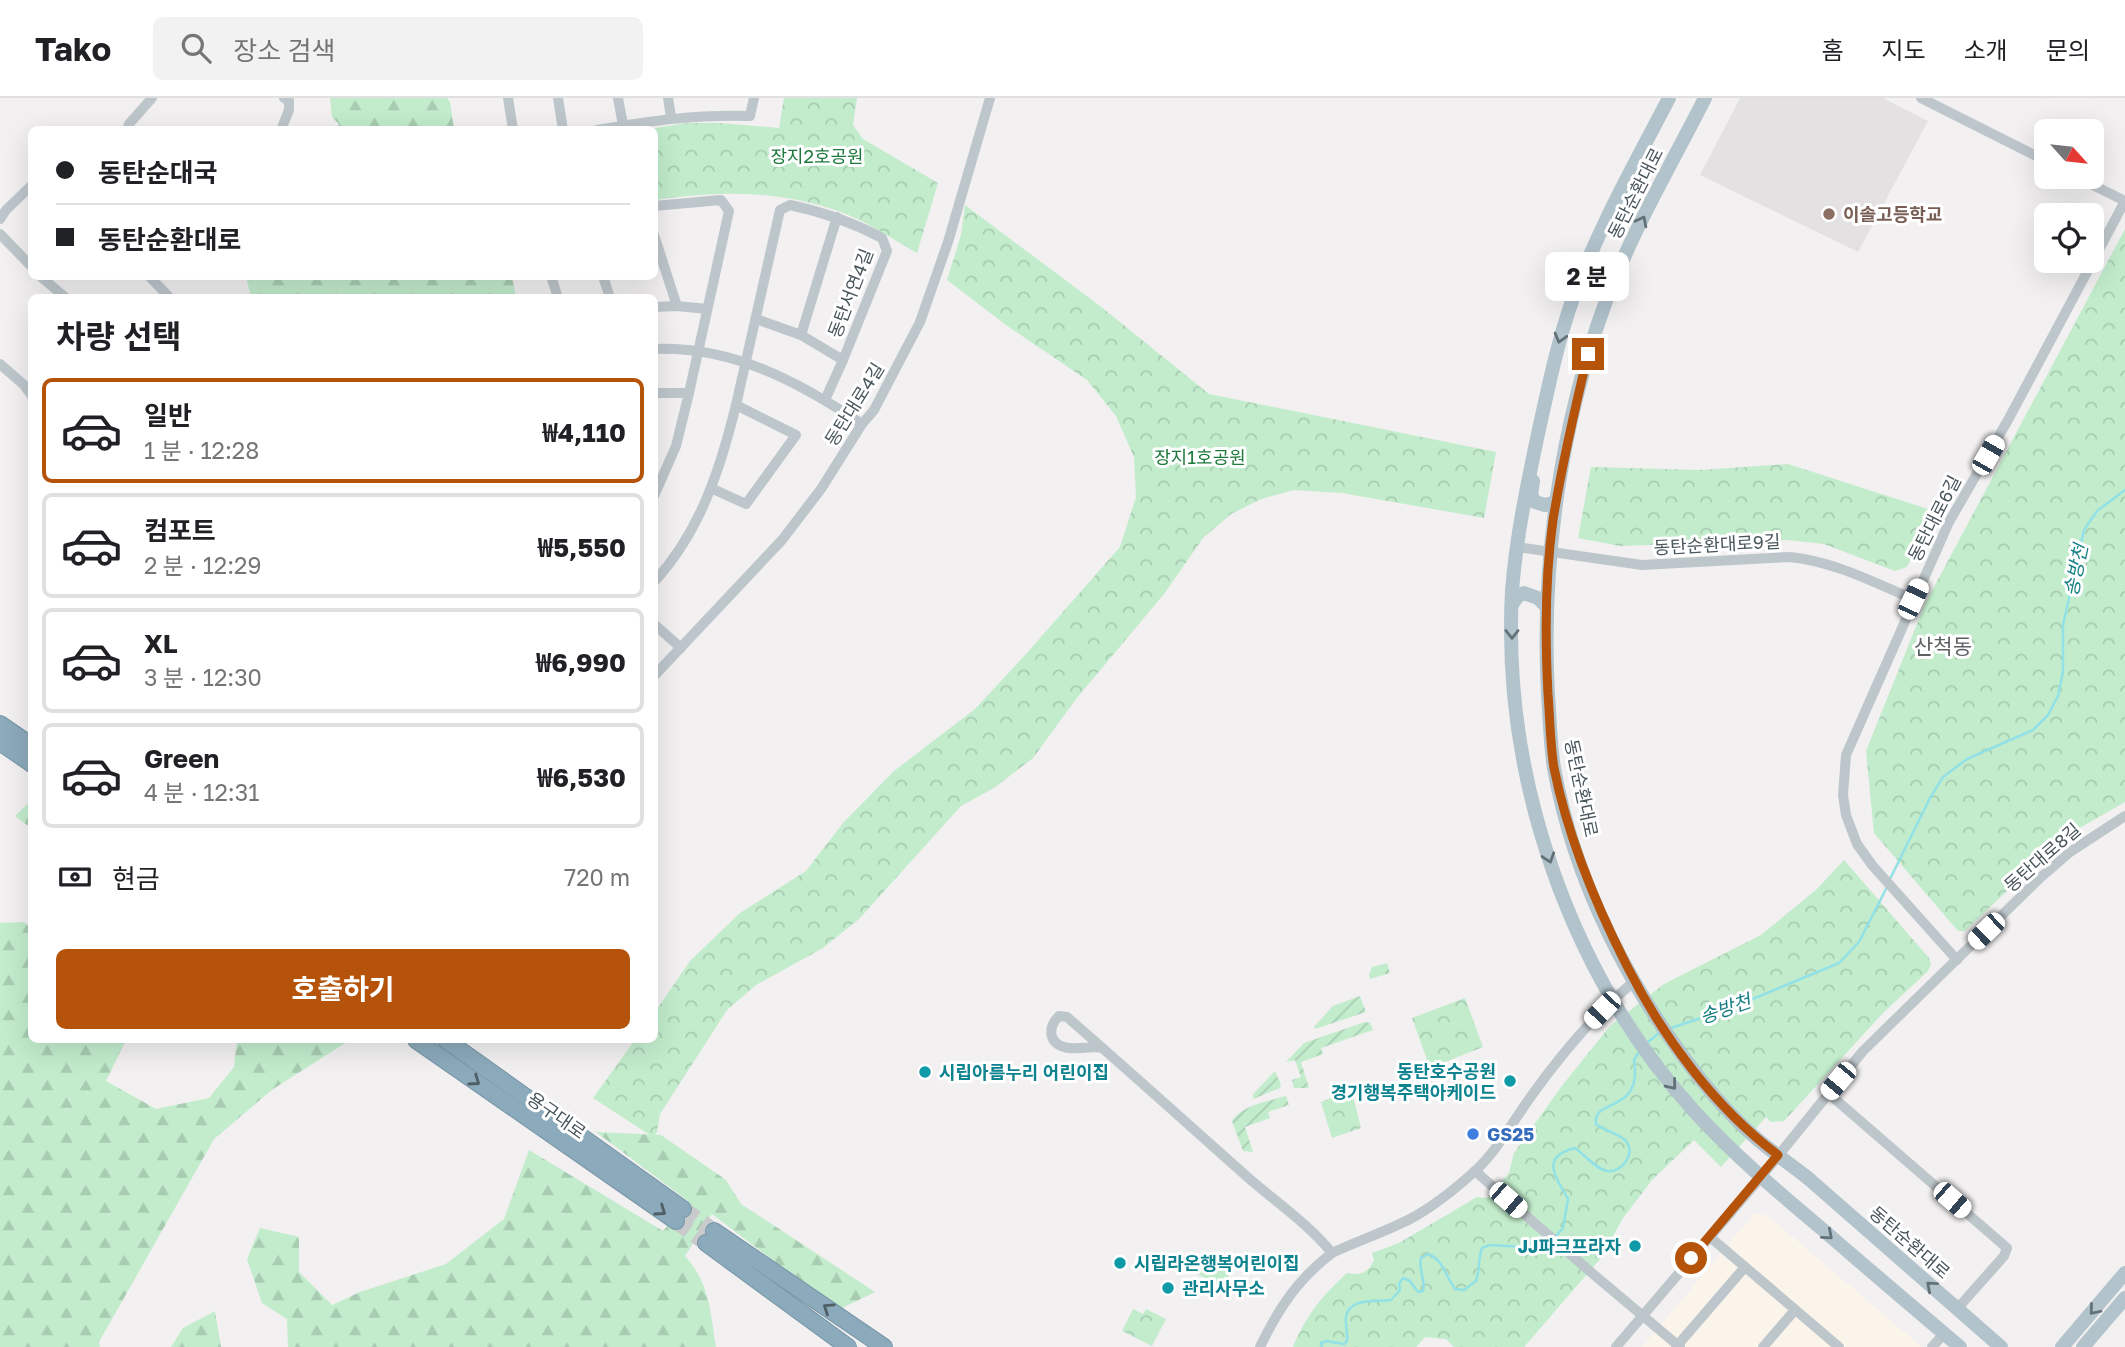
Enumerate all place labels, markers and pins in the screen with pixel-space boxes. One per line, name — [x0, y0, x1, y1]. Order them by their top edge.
place label: 이솔고등학교 — [1843, 203, 1942, 225]
marker: 이솔고등학교 — [1821, 206, 1837, 222]
place label: 동탄호수공원 경기행복주택아케이드 — [1330, 1060, 1496, 1103]
place label: 시립아름누리 어린이집 — [939, 1061, 1109, 1083]
marker: 시립아름누리 어린이집 — [917, 1064, 933, 1080]
marker: 동탄호수공원 경기행복주택아케이드 — [1502, 1073, 1518, 1089]
place label: GS25 — [1487, 1123, 1534, 1145]
marker: GS25 — [1465, 1126, 1481, 1142]
place label: JJ파크프라자 — [1518, 1235, 1621, 1257]
marker: JJ파크프라자 — [1627, 1238, 1643, 1254]
place label: 시립라온행복어린이집 — [1134, 1252, 1300, 1274]
marker: 시립라온행복어린이집 — [1112, 1255, 1128, 1271]
place label: 관리사무소 — [1182, 1277, 1265, 1299]
marker: 관리사무소 — [1160, 1280, 1176, 1296]

